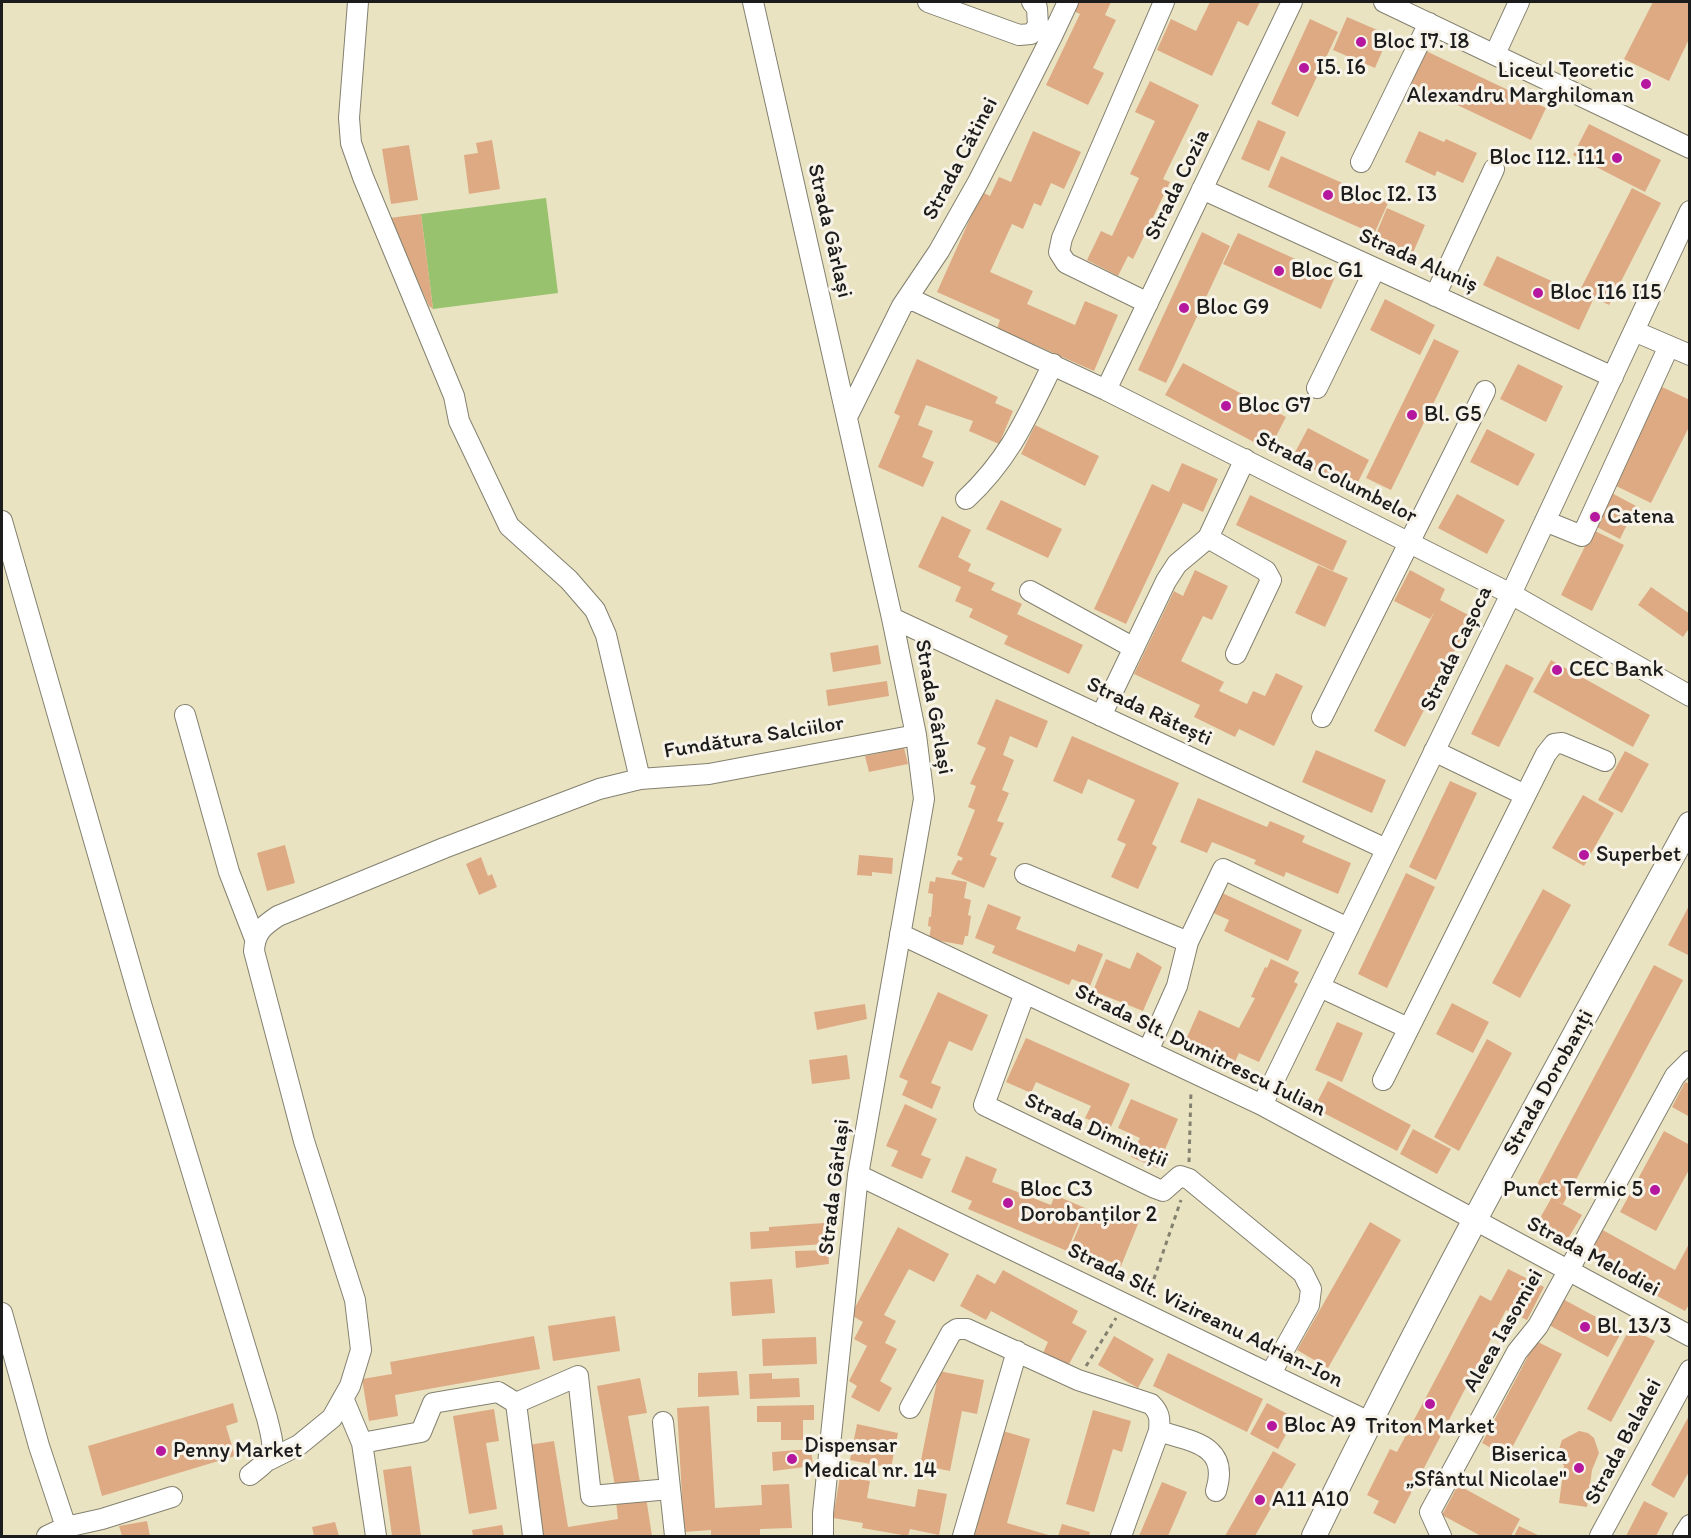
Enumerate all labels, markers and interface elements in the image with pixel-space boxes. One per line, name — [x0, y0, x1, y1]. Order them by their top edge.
place label: Bloc I7. I8 — [1373, 29, 1469, 55]
marker: Bloc I7. I8 — [1354, 35, 1368, 49]
place label: I5. I6 — [1316, 55, 1366, 81]
place label: Liceul Teoretic Alexandru Marghiloman — [1407, 58, 1634, 110]
marker: I5. I6 — [1297, 61, 1311, 75]
marker: Liceul Teoretic Alexandru Marghiloman — [1639, 77, 1653, 91]
street label: Strada Cătinei — [918, 93, 1004, 225]
street label: Strada Cozia — [1140, 125, 1216, 245]
place label: Bloc I12. I11 — [1489, 145, 1605, 171]
marker: Bloc I12. I11 — [1610, 151, 1624, 165]
street label: Strada Gârlași — [801, 161, 857, 301]
place label: Bloc I2. I3 — [1340, 182, 1437, 208]
marker: Bloc I2. I3 — [1321, 188, 1335, 202]
street label: Strada Aluniș — [1354, 223, 1482, 299]
place label: Bloc G1 — [1291, 258, 1363, 284]
marker: Bloc G1 — [1272, 264, 1286, 278]
place label: Bloc I16 I15 — [1550, 280, 1662, 306]
marker: Bloc I16 I15 — [1531, 286, 1545, 300]
place label: Bloc G9 — [1196, 295, 1269, 321]
marker: Bloc G9 — [1177, 301, 1191, 315]
place label: Bloc G7 — [1238, 393, 1311, 419]
marker: Bloc G7 — [1219, 399, 1233, 413]
place label: Bl. G5 — [1424, 402, 1482, 428]
marker: Bl. G5 — [1405, 408, 1419, 422]
street label: Strada Columbelor — [1251, 426, 1421, 530]
place label: Catena — [1607, 504, 1674, 530]
marker: Catena — [1588, 510, 1602, 524]
street label: Strada Cașoca — [1415, 582, 1499, 716]
street label: Strada Gârlași — [908, 637, 958, 777]
place label: CEC Bank — [1569, 657, 1664, 683]
marker: CEC Bank — [1550, 663, 1564, 677]
street label: Strada Rătești — [1082, 671, 1216, 753]
street label: Fundătura Salciilor — [662, 711, 846, 765]
place label: Superbet — [1596, 842, 1681, 868]
marker: Superbet — [1577, 848, 1591, 862]
street label: Strada Slt. Dumitrescu Iulian — [1070, 979, 1330, 1123]
street label: Strada Dorobanți — [1498, 1005, 1600, 1161]
street label: Strada Dimineții — [1020, 1088, 1172, 1174]
street label: Strada Gârlași — [814, 1118, 856, 1256]
place label: Bloc C3 Dorobanților 2 — [1020, 1177, 1157, 1228]
place label: Punct Termic 5 — [1503, 1177, 1643, 1203]
marker: Punct Termic 5 — [1648, 1183, 1662, 1197]
marker: Bloc C3 Dorobanților 2 — [1001, 1196, 1015, 1210]
street label: Strada Melodiei — [1522, 1211, 1664, 1303]
street label: Strada Slt. Vizireanu Adrian-Ion — [1063, 1238, 1347, 1394]
street label: Aleea Iasomiei — [1458, 1265, 1550, 1397]
place label: Bl. 13/3 — [1597, 1314, 1671, 1340]
marker: Bl. 13/3 — [1578, 1320, 1592, 1334]
street label: Strada Baladei — [1580, 1374, 1668, 1510]
marker: Triton Market — [1423, 1397, 1437, 1411]
place label: Bloc A9 — [1284, 1413, 1356, 1439]
place label: Triton Market — [1365, 1414, 1495, 1440]
marker: Bloc A9 — [1265, 1419, 1279, 1433]
place label: Dispensar Medical nr. 14 — [804, 1433, 937, 1484]
place label: Penny Market — [173, 1438, 302, 1464]
place label: Biserica „Sfântul Nicolae" — [1406, 1442, 1567, 1494]
marker: Penny Market — [154, 1444, 168, 1458]
marker: Dispensar Medical nr. 14 — [785, 1452, 799, 1466]
marker: Biserica „Sfântul Nicolae" — [1572, 1461, 1586, 1475]
place label: A11 A10 — [1272, 1487, 1349, 1513]
marker: A11 A10 — [1253, 1493, 1267, 1507]

